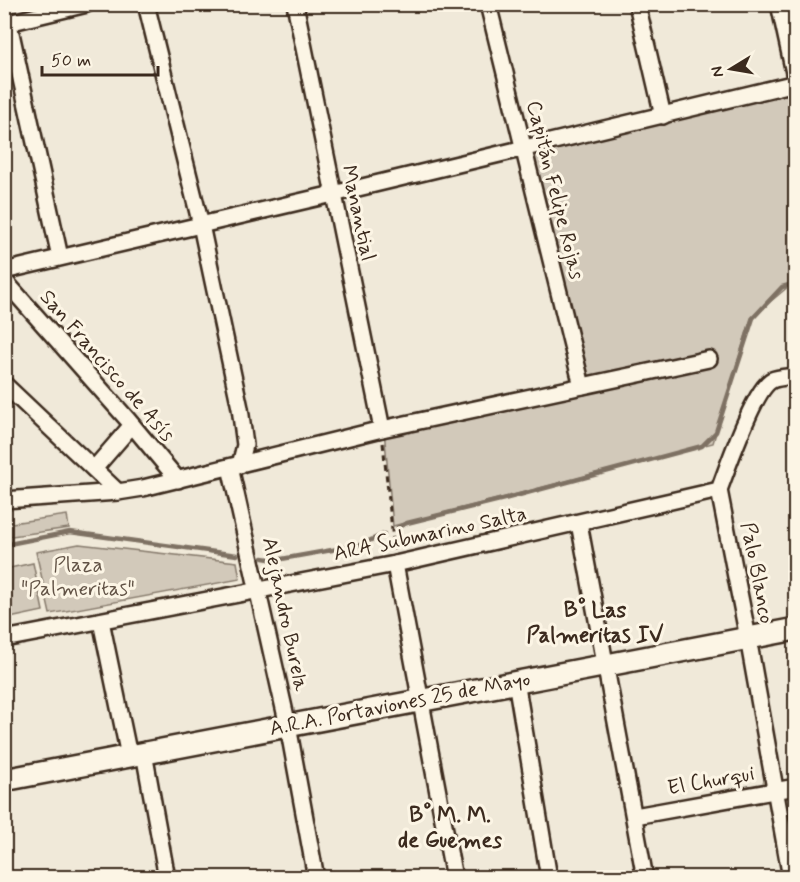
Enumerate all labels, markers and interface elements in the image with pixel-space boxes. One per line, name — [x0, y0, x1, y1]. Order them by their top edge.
scale bar — [42, 39, 158, 77]
north arrow — [701, 39, 761, 99]
text: 50 m — [51, 49, 91, 73]
text: N — [706, 64, 729, 79]
street label: Capitán Felipe Rojas — [519, 98, 591, 282]
street label: Manantial — [334, 163, 382, 263]
street label: San Francisco de Asís — [33, 284, 181, 448]
street label: ARA Submarino Salta — [331, 500, 529, 568]
street label: Palo Blanco — [733, 520, 781, 626]
street label: Alejandro Burela — [255, 534, 315, 694]
park label: Plaza "Palmeritas" — [21, 551, 135, 603]
district label: B° Las Palmeritas IV — [526, 597, 664, 650]
street label: A.R.A. Portaviones 25 de Mayo — [267, 665, 533, 743]
street label: El Churqui — [665, 760, 757, 802]
district label: B° M. M. de Guemes — [398, 802, 502, 855]

